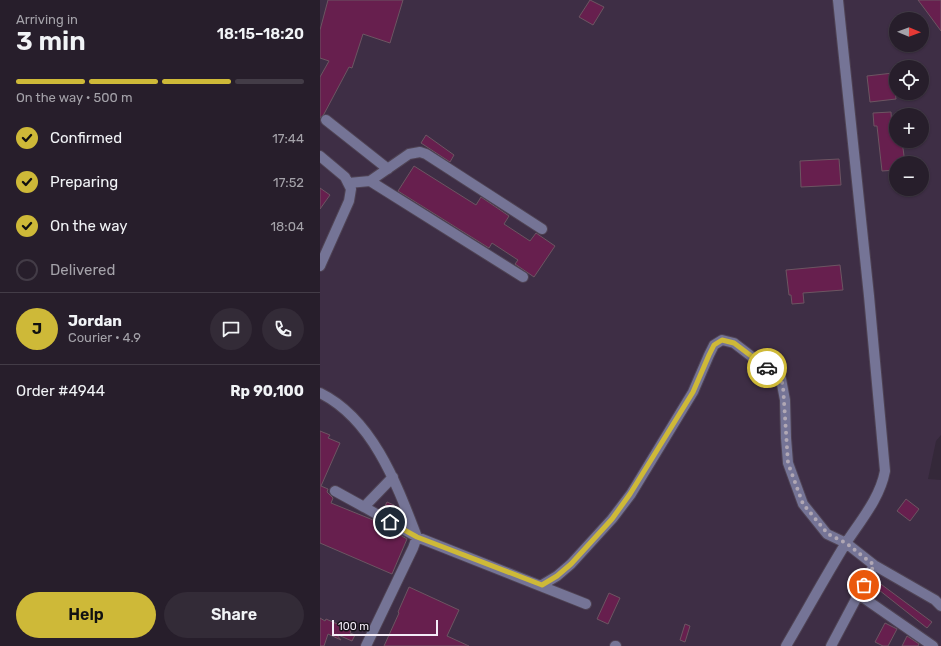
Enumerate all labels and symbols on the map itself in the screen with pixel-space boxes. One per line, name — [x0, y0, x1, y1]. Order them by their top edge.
north arrow — [889, 12, 929, 52]
courier — [747, 348, 787, 388]
pin — [373, 505, 407, 539]
pin — [847, 568, 881, 602]
scale bar — [332, 618, 438, 637]

